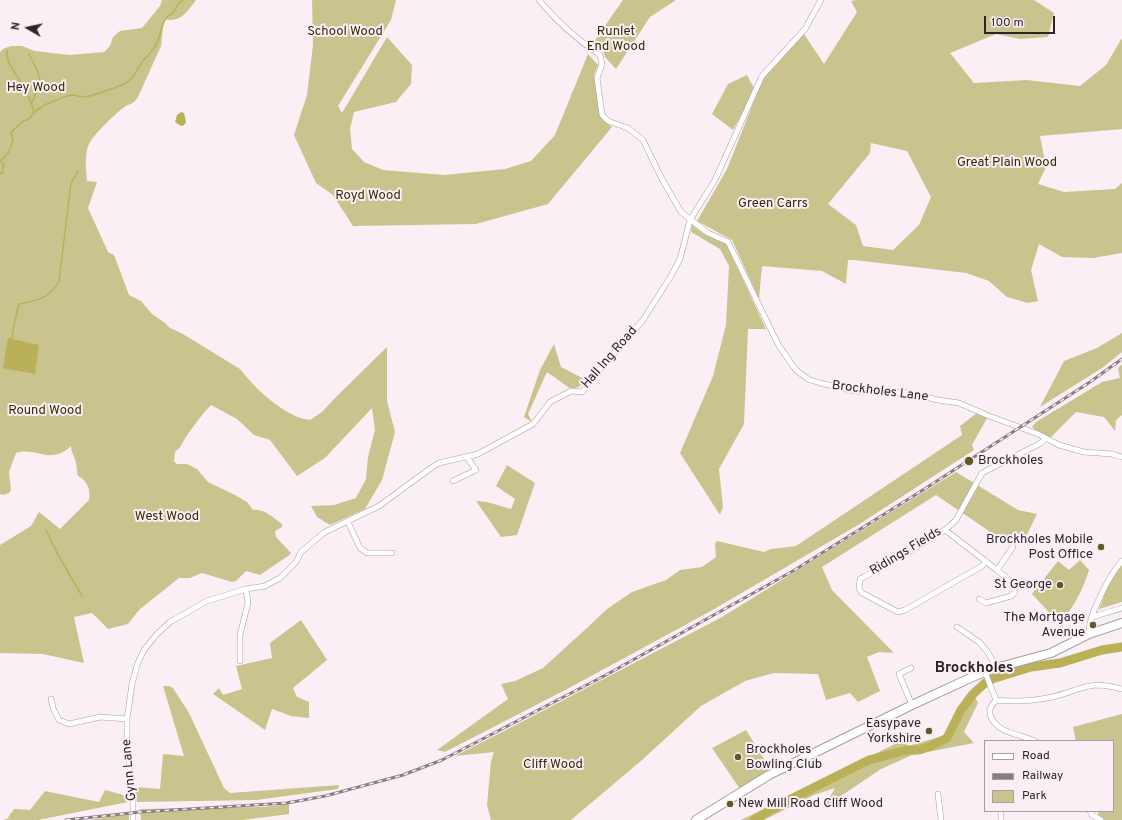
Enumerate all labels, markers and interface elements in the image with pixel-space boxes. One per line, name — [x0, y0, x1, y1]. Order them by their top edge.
north arrow — [8, 8, 48, 48]
scale bar — [986, 8, 1057, 34]
text: 100 m — [991, 15, 1024, 31]
text: N — [9, 21, 24, 31]
park label: School Wood — [307, 24, 383, 40]
park label: Runlet End Wood — [587, 24, 645, 55]
park label: Hey Wood — [7, 80, 65, 96]
park label: Great Plain Wood — [957, 155, 1057, 171]
park label: Royd Wood — [335, 188, 401, 204]
park label: Green Carrs — [738, 196, 808, 212]
street label: Hall Ing Road — [579, 324, 641, 392]
street label: Brockholes Lane — [831, 378, 929, 406]
park label: Round Wood — [8, 403, 82, 419]
place label: Brockholes — [978, 453, 1043, 469]
marker: Brockholes — [963, 455, 975, 467]
park label: West Wood — [135, 509, 199, 525]
street label: Ridings Fields — [867, 524, 945, 580]
place label: Brockholes Mobile Post Office — [986, 532, 1093, 563]
marker: Brockholes Mobile Post Office — [1096, 542, 1106, 552]
place label: St George — [994, 577, 1052, 593]
marker: St George — [1055, 580, 1065, 590]
place label: The Mortgage Avenue — [1003, 610, 1085, 641]
marker: The Mortgage Avenue — [1088, 620, 1098, 630]
district label: Brockholes — [935, 660, 1013, 678]
place label: Easypave Yorkshire — [866, 716, 921, 747]
marker: Easypave Yorkshire — [924, 726, 934, 736]
street label: Gynn Lane — [120, 738, 140, 802]
legend — [984, 740, 1114, 812]
place label: Brockholes Bowling Club — [746, 742, 822, 773]
text: Road — [1022, 748, 1050, 764]
marker: Brockholes Bowling Club — [733, 752, 743, 762]
park label: Cliff Wood — [523, 757, 583, 773]
text: Railway — [1022, 768, 1063, 784]
text: Park — [1022, 788, 1047, 804]
place label: New Mill Road Cliff Wood — [738, 796, 883, 812]
marker: New Mill Road Cliff Wood — [725, 799, 735, 809]

